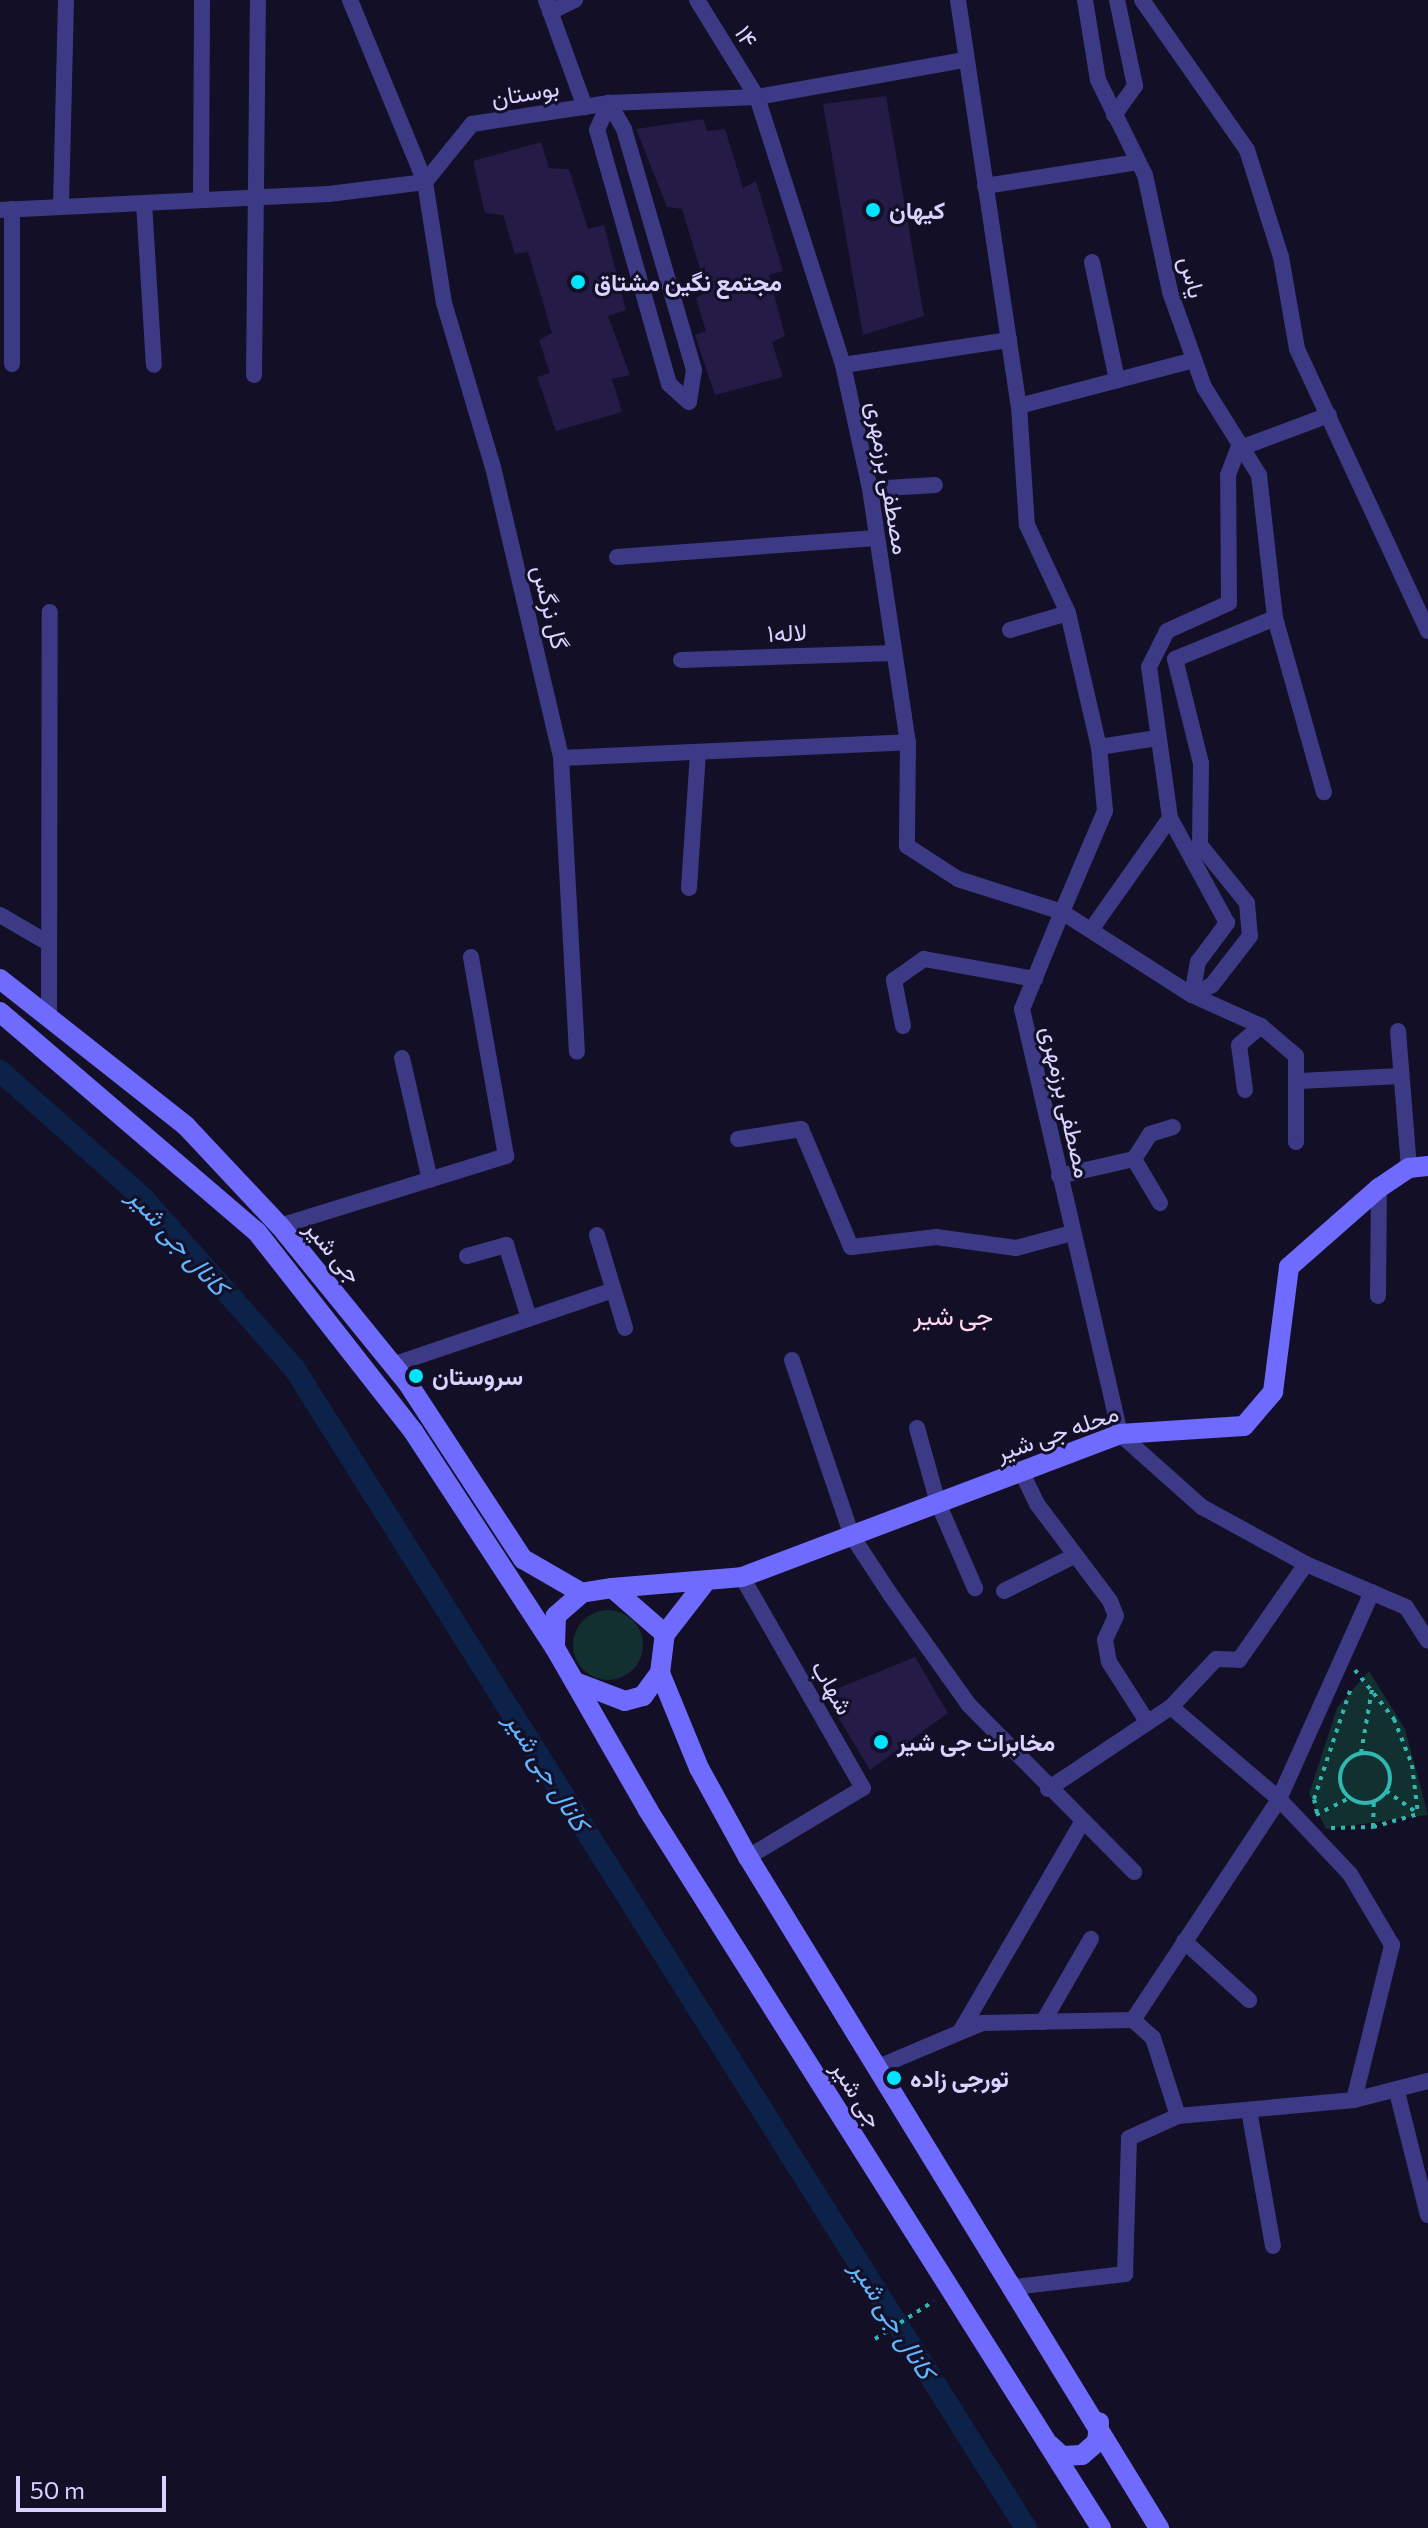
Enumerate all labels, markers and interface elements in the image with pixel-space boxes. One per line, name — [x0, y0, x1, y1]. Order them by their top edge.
street label: ۱۴ — [729, 20, 765, 52]
street label: بوستان — [489, 72, 561, 112]
place label: کیهان — [889, 196, 945, 224]
marker: کیهان — [864, 201, 882, 219]
street label: یاس — [1174, 253, 1212, 301]
place label: مجتمع نگین مشتاق — [594, 268, 782, 296]
marker: مجتمع نگین مشتاق — [569, 273, 587, 291]
street label: مصطفی برزمهری — [861, 399, 917, 557]
street label: گل نرگس — [527, 562, 575, 652]
street label: لاله۱ — [767, 617, 807, 647]
street label: مصطفی برزمهری — [1036, 1023, 1098, 1181]
water label: کانال جی شیر — [122, 1181, 236, 1301]
street label: جی شیر — [299, 1213, 369, 1289]
district label: جی شیر — [913, 1299, 993, 1331]
place label: سروستان — [432, 1362, 523, 1390]
marker: سروستان — [407, 1367, 425, 1385]
street label: محله جی شیر — [992, 1398, 1122, 1466]
street label: شهاب — [806, 1655, 860, 1719]
water label: کانال جی شیر — [499, 1706, 597, 1836]
place label: مخابرات جی شیر — [897, 1728, 1055, 1756]
marker: مخابرات جی شیر — [872, 1733, 890, 1751]
street label: جی شیر — [826, 2055, 890, 2133]
place label: تورجی زاده — [910, 2064, 1009, 2092]
marker: تورجی زاده — [885, 2069, 903, 2087]
water label: کانال جی شیر — [845, 2254, 943, 2384]
scale bar — [20, 2460, 170, 2510]
text: 50 m — [30, 2475, 85, 2504]

